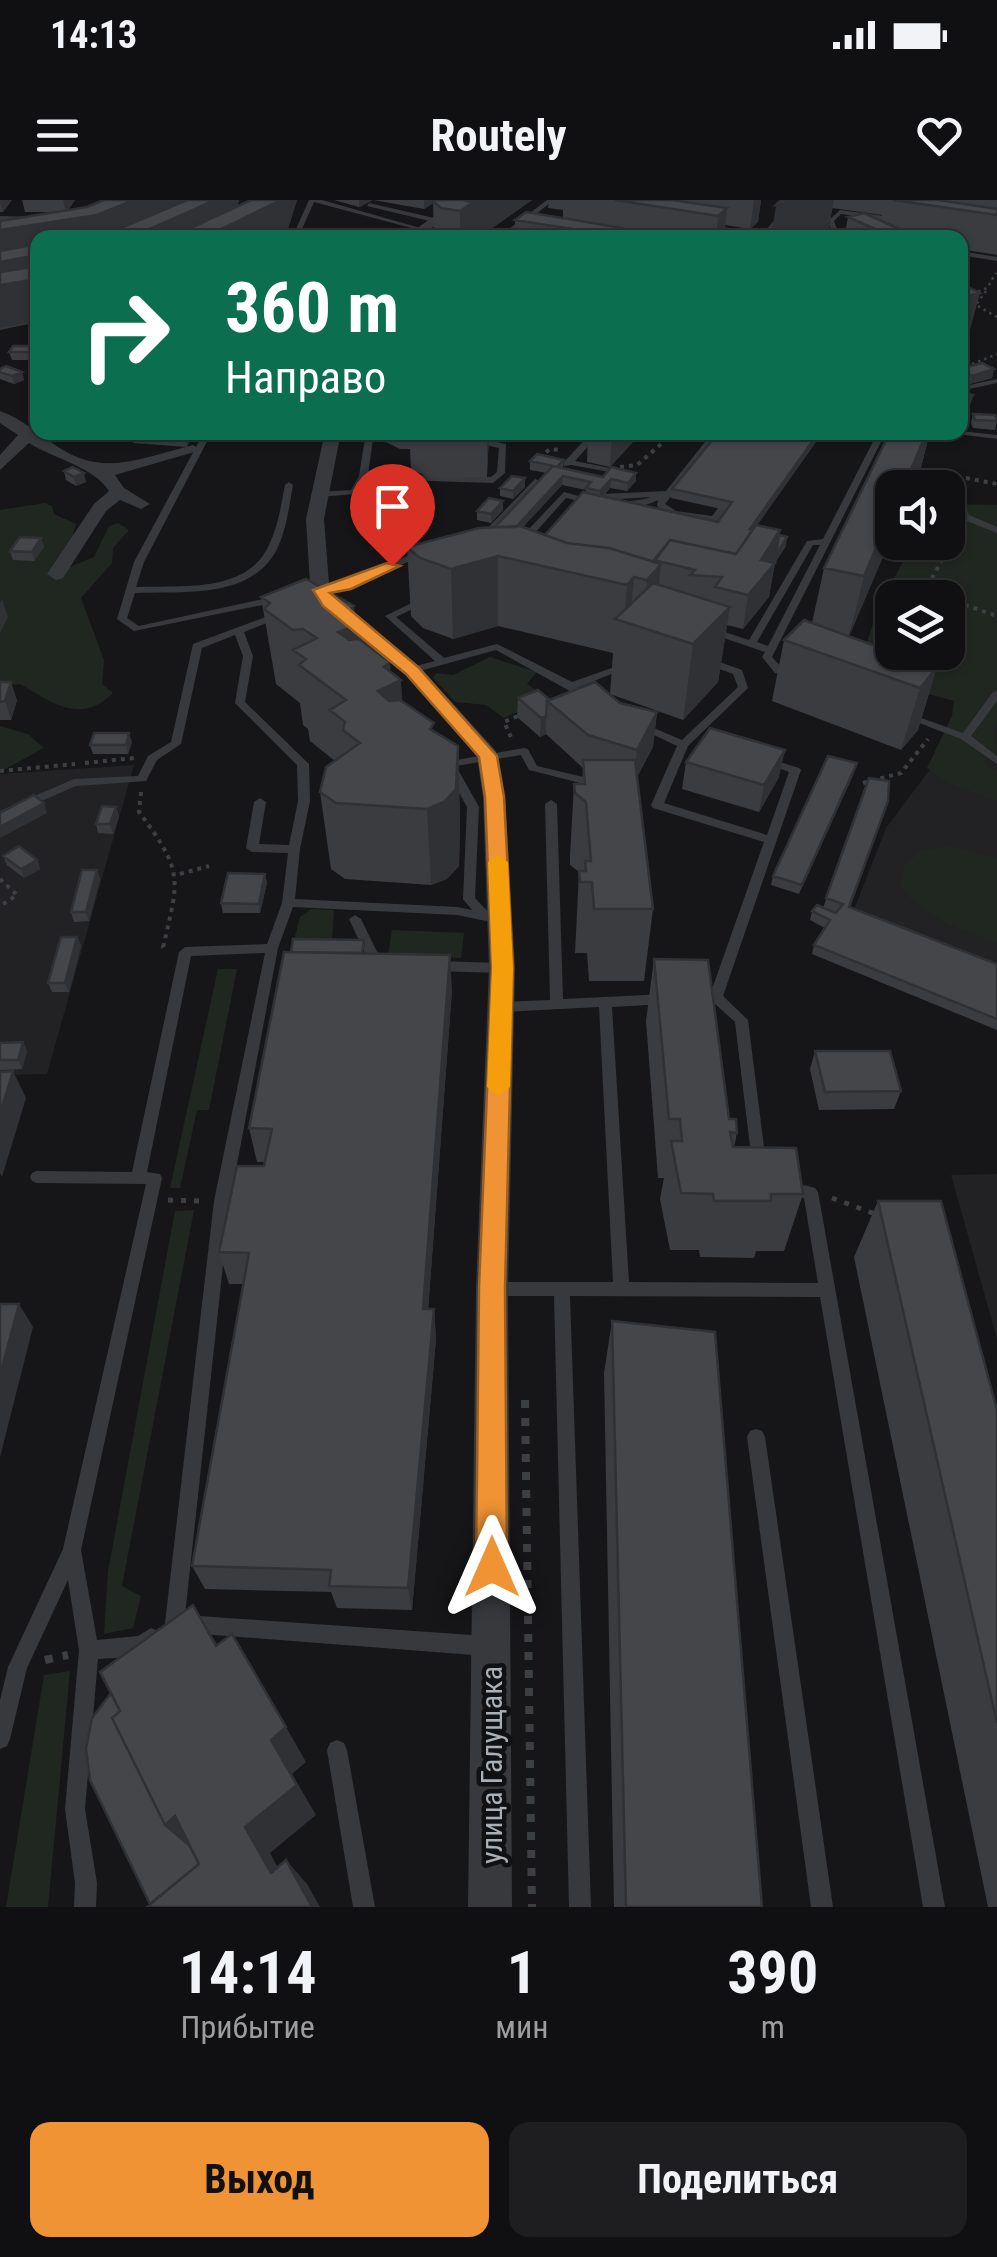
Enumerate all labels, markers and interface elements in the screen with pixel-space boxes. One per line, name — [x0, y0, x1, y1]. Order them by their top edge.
text: 14:13 — [50, 13, 137, 57]
icon: menu — [30, 108, 85, 163]
icon: heart — [912, 108, 967, 163]
text: Routely — [430, 109, 567, 162]
text: 360 m — [225, 267, 399, 349]
icon: right — [60, 270, 190, 400]
text: Направо — [225, 351, 386, 404]
pin — [350, 464, 435, 567]
map controls — [875, 470, 965, 670]
button: sound — [875, 470, 965, 560]
icon: arrive — [365, 479, 420, 534]
button: layers — [875, 580, 965, 670]
position arrow — [440, 1515, 544, 1619]
street label: улица Галущака — [474, 1666, 509, 1864]
text: 14:14 — [179, 1937, 316, 2008]
text: 1 — [507, 1937, 537, 2008]
text: 390 — [727, 1937, 818, 2008]
text: Прибытие — [181, 2008, 315, 2046]
text: мин — [495, 2008, 548, 2046]
text: m — [761, 2008, 785, 2046]
button: Выход — [30, 2122, 489, 2237]
button: Поделиться — [509, 2122, 967, 2237]

